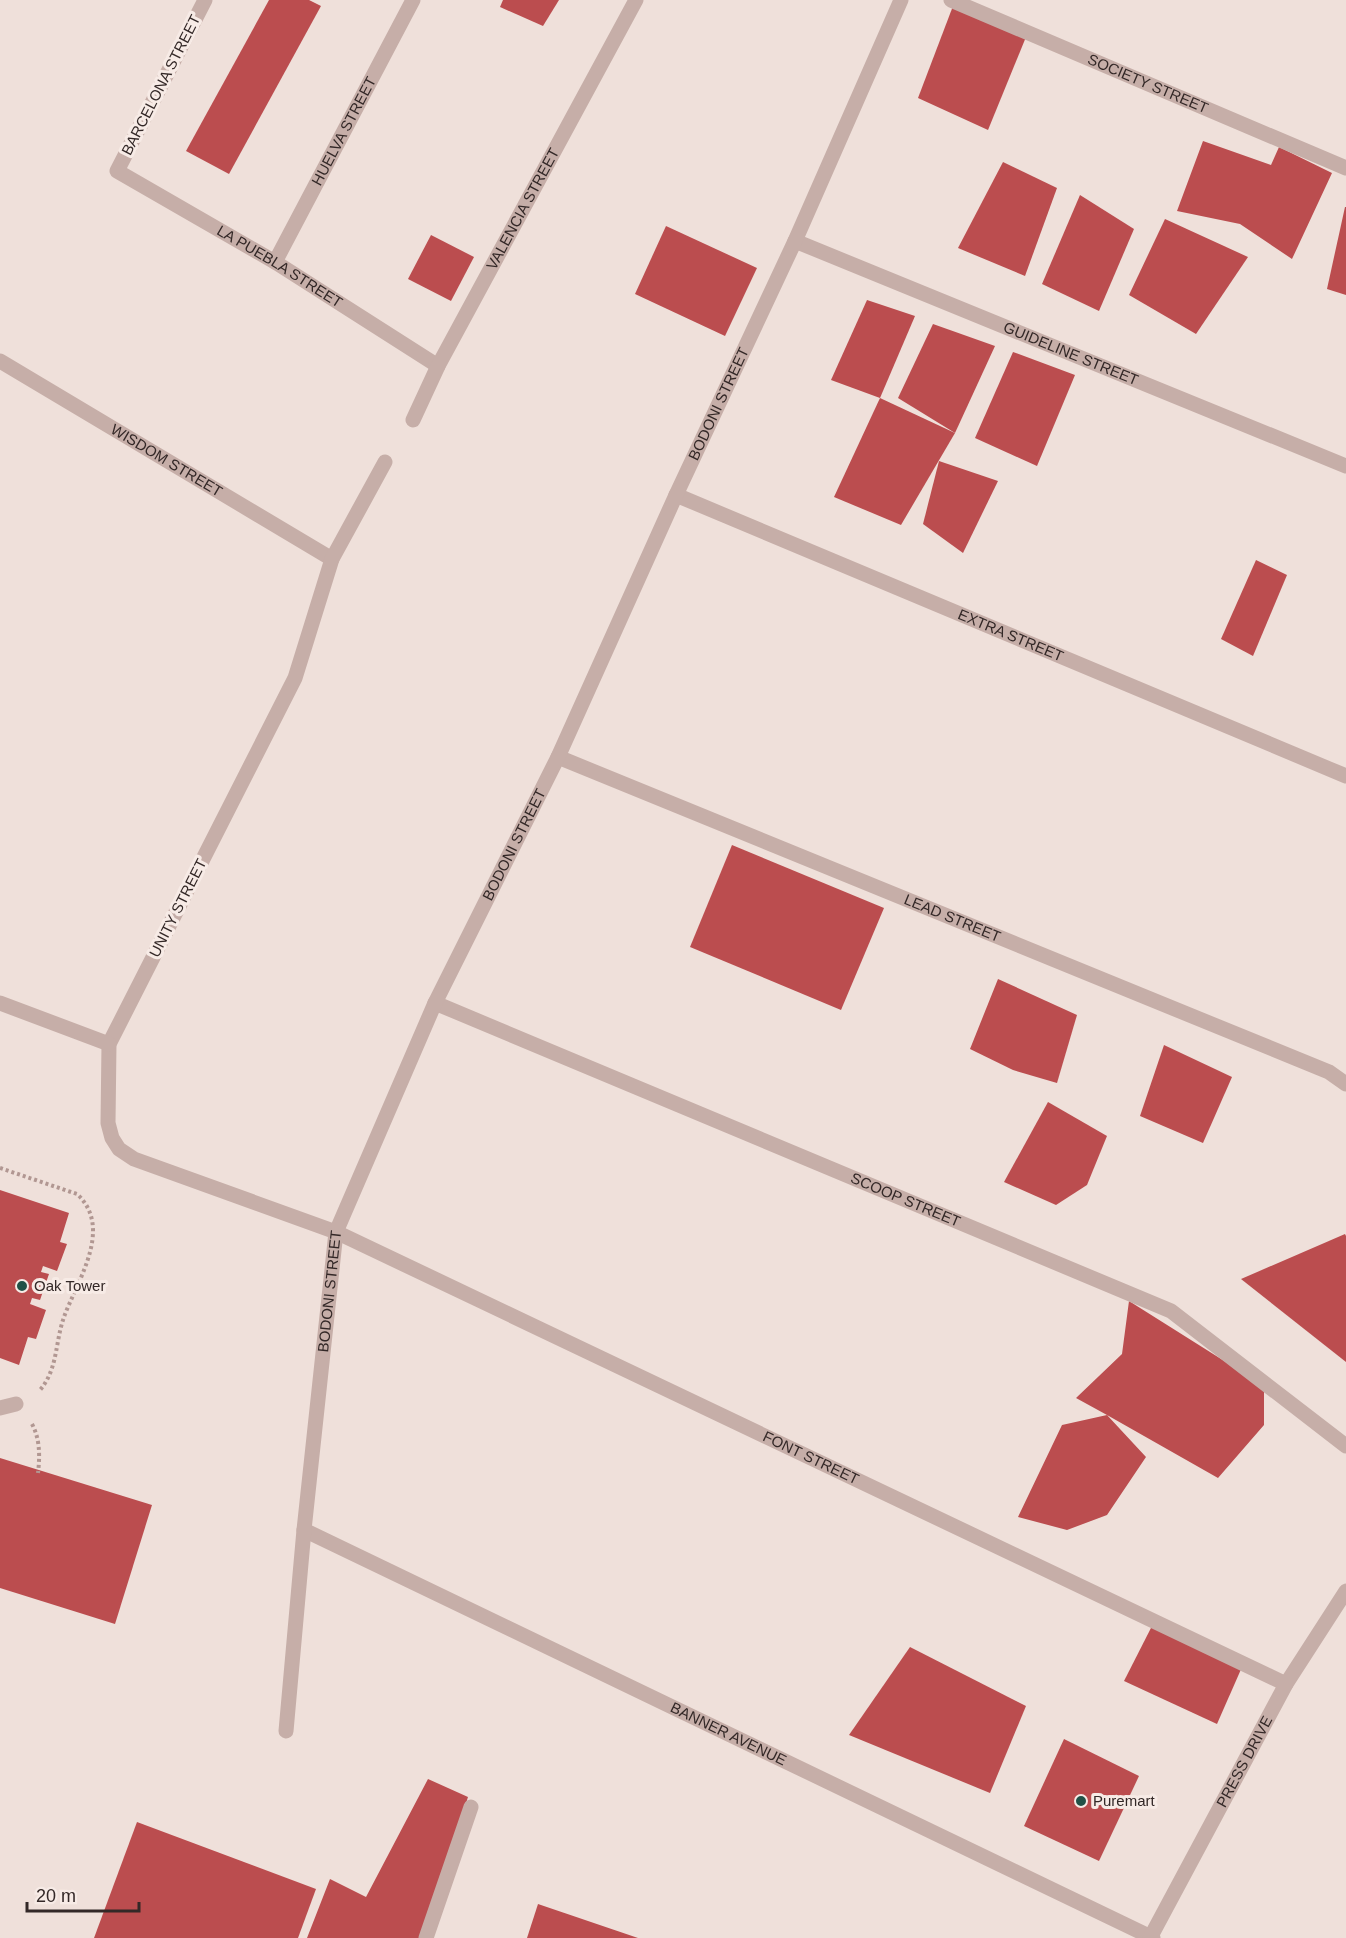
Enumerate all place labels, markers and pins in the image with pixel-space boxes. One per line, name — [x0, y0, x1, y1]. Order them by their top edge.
place label: Oak Tower — [34, 1277, 105, 1294]
marker: Oak Tower — [15, 1279, 29, 1293]
place label: Puremart — [1093, 1792, 1156, 1809]
marker: Puremart — [1074, 1794, 1088, 1808]

